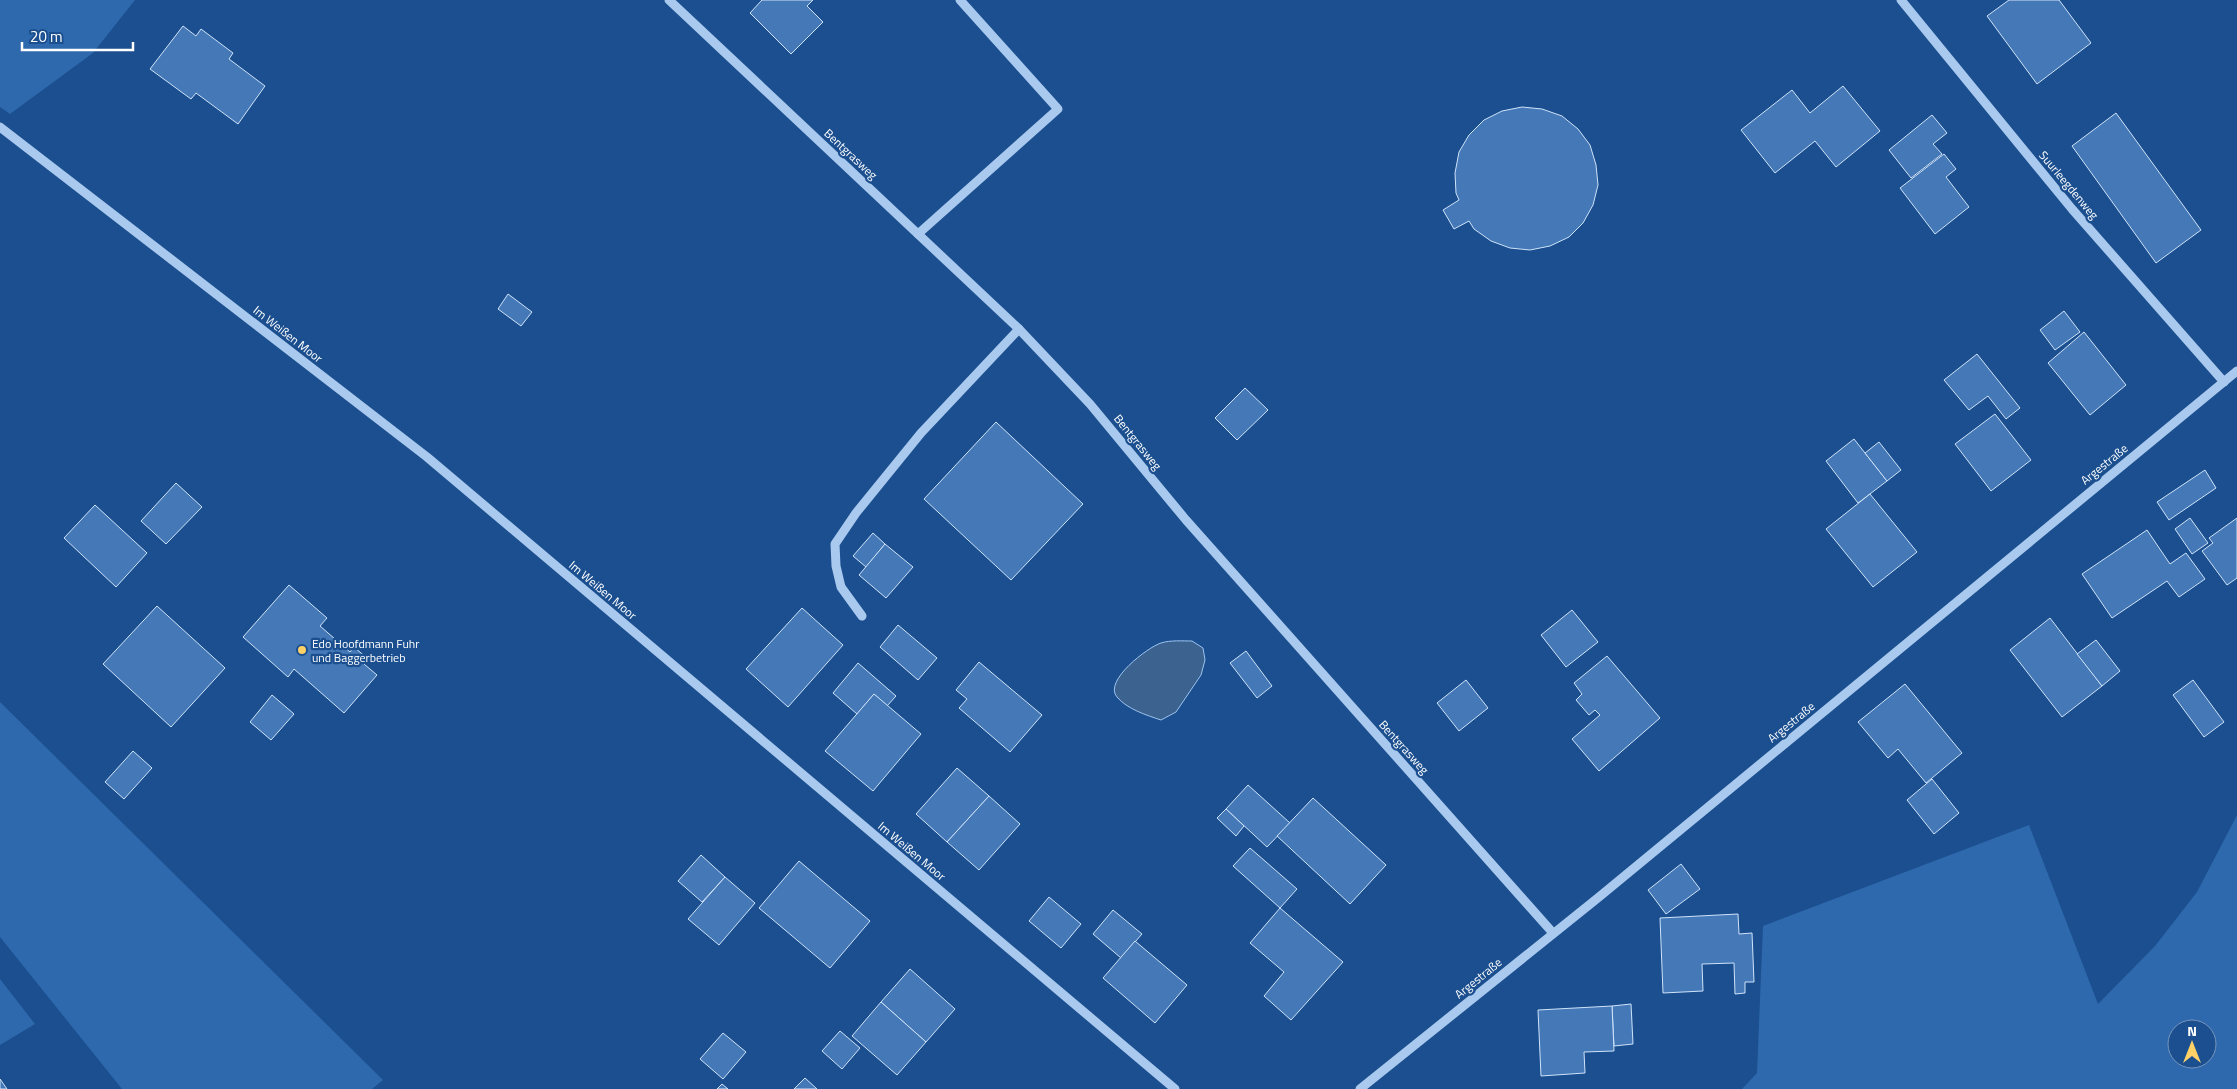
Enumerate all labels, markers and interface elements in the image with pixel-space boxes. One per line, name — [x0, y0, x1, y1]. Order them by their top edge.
scale bar — [22, 20, 134, 52]
text: 20 m — [30, 25, 63, 48]
street label: Bentgrasweg — [820, 124, 882, 184]
street label: Suurleegdenweg — [2035, 146, 2103, 224]
street label: Im Weißen Moor — [249, 301, 327, 367]
street label: Bentgrasweg — [1109, 410, 1167, 474]
street label: Argestraße — [2076, 439, 2132, 489]
street label: Im Weißen Moor — [565, 556, 641, 624]
place label: Edo Hoofdmann Fuhr und Baggerbetrieb — [312, 634, 419, 667]
marker: Edo Hoofdmann Fuhr und Baggerbetrieb — [296, 644, 308, 656]
street label: Argestraße — [1763, 697, 1819, 747]
street label: Bentgrasweg — [1374, 716, 1434, 778]
street label: Im Weißen Moor — [874, 817, 950, 885]
street label: Argestraße — [1450, 953, 1506, 1003]
north arrow — [2167, 1019, 2217, 1069]
text: N — [2187, 1020, 2197, 1041]

